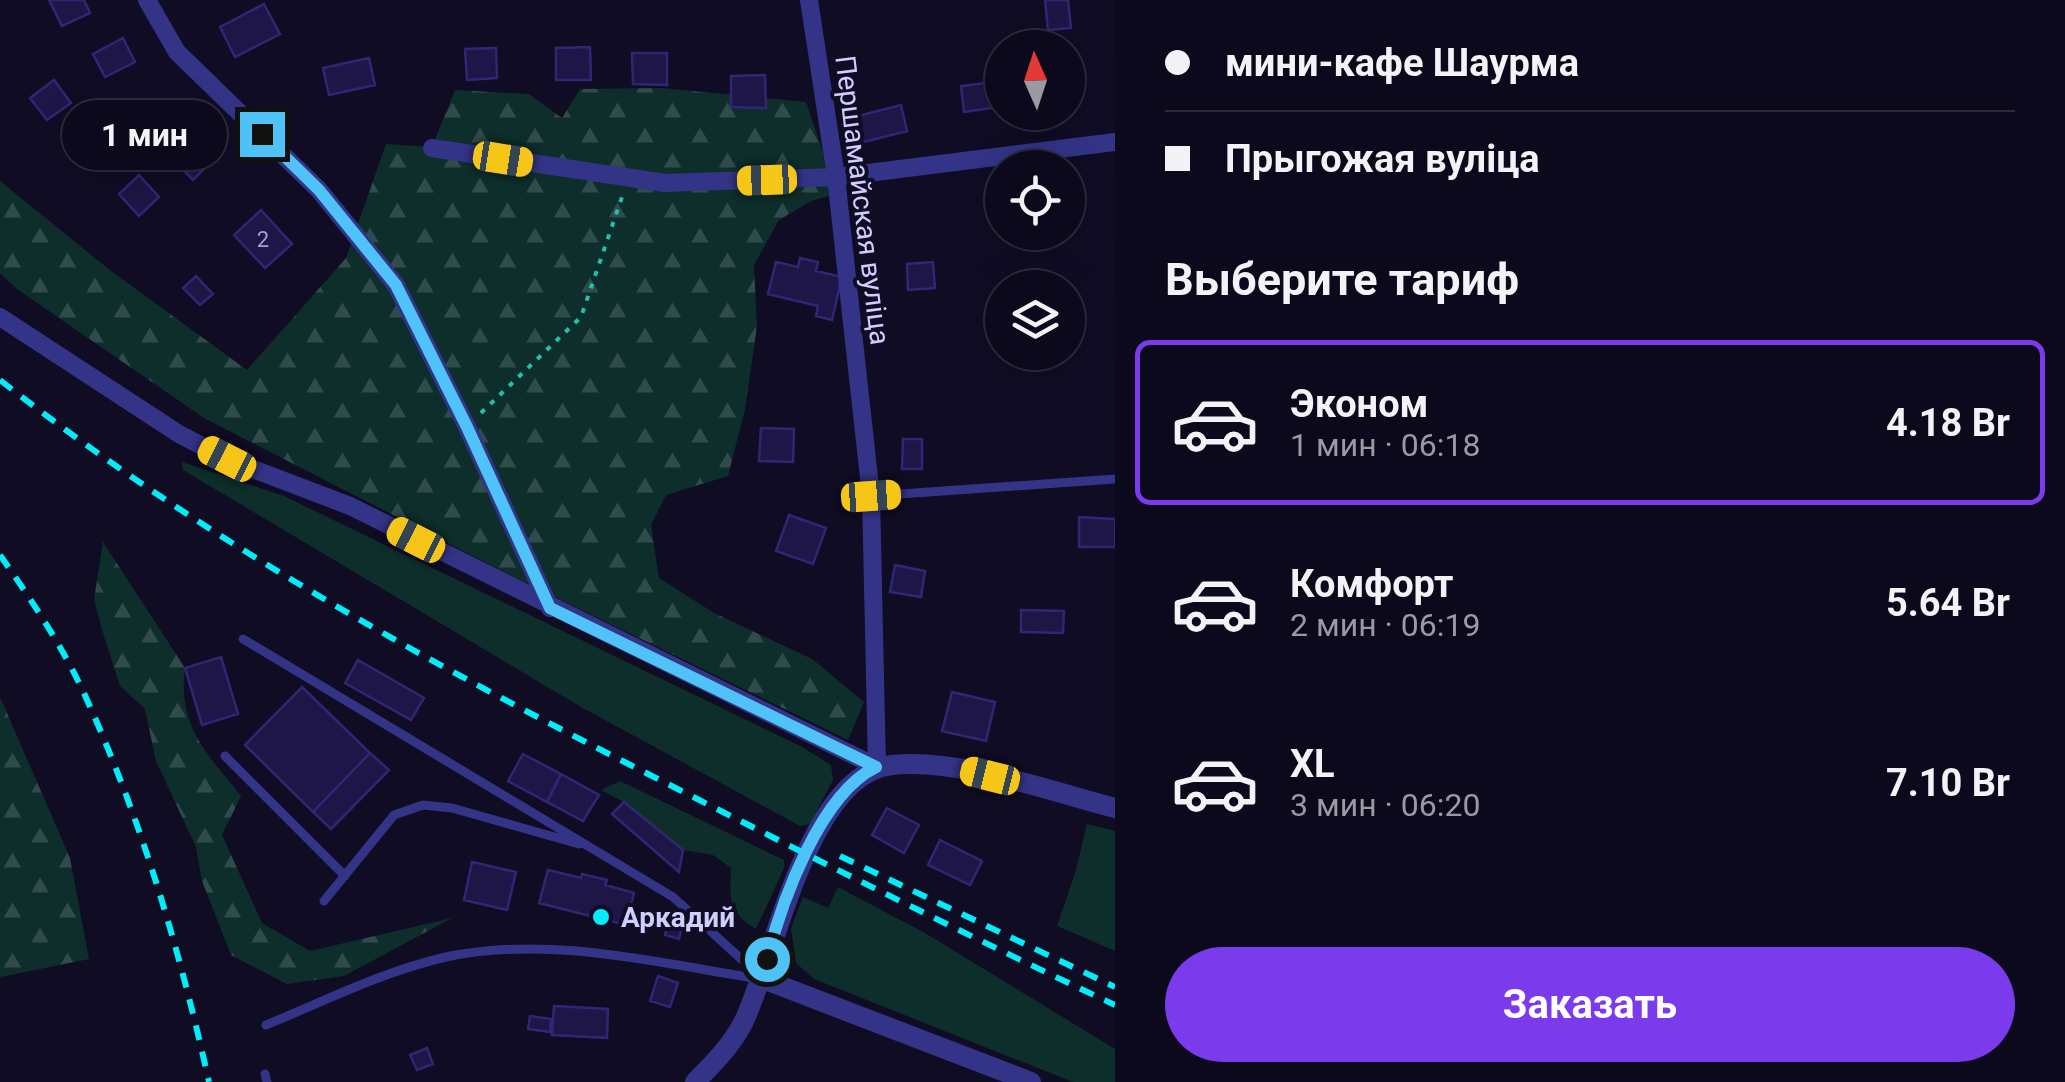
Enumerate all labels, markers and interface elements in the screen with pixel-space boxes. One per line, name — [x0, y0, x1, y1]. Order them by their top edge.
north arrow — [985, 30, 1085, 130]
map controls — [985, 30, 1085, 370]
text: мини-кафе Шаурма — [1225, 41, 1579, 85]
street label: Першамайская вуліца — [828, 53, 897, 347]
callout: 1 мин — [62, 99, 227, 169]
route end — [240, 112, 285, 157]
text: 1 мин — [101, 116, 188, 154]
text: Прыгожая вуліца — [1225, 137, 1540, 181]
car — [471, 139, 535, 179]
button: locate — [985, 150, 1085, 250]
car — [736, 164, 798, 196]
house number: 2 — [257, 227, 269, 252]
text: Выберите тариф — [1165, 253, 1519, 306]
button: layers — [985, 270, 1085, 370]
icon: car — [1170, 378, 1260, 468]
text: Эконом — [1290, 382, 1428, 426]
text: 4.18 Br — [1886, 401, 2010, 445]
text: 1 мин · 06:18 — [1290, 426, 1481, 464]
car — [193, 432, 261, 486]
car — [840, 479, 902, 513]
car — [382, 513, 450, 567]
icon: car — [1170, 558, 1260, 648]
text: Комфорт — [1290, 562, 1453, 606]
text: 5.64 Br — [1886, 581, 2010, 625]
text: 2 мин · 06:19 — [1290, 606, 1481, 644]
icon: car — [1170, 738, 1260, 828]
text: XL — [1290, 742, 1335, 786]
car — [957, 754, 1023, 798]
text: 7.10 Br — [1886, 761, 2010, 805]
text: 3 мин · 06:20 — [1290, 786, 1481, 824]
place label: Аркадий — [621, 901, 735, 934]
marker: Аркадий — [590, 906, 612, 928]
route start — [745, 937, 790, 982]
button: Заказать — [1165, 947, 2015, 1062]

